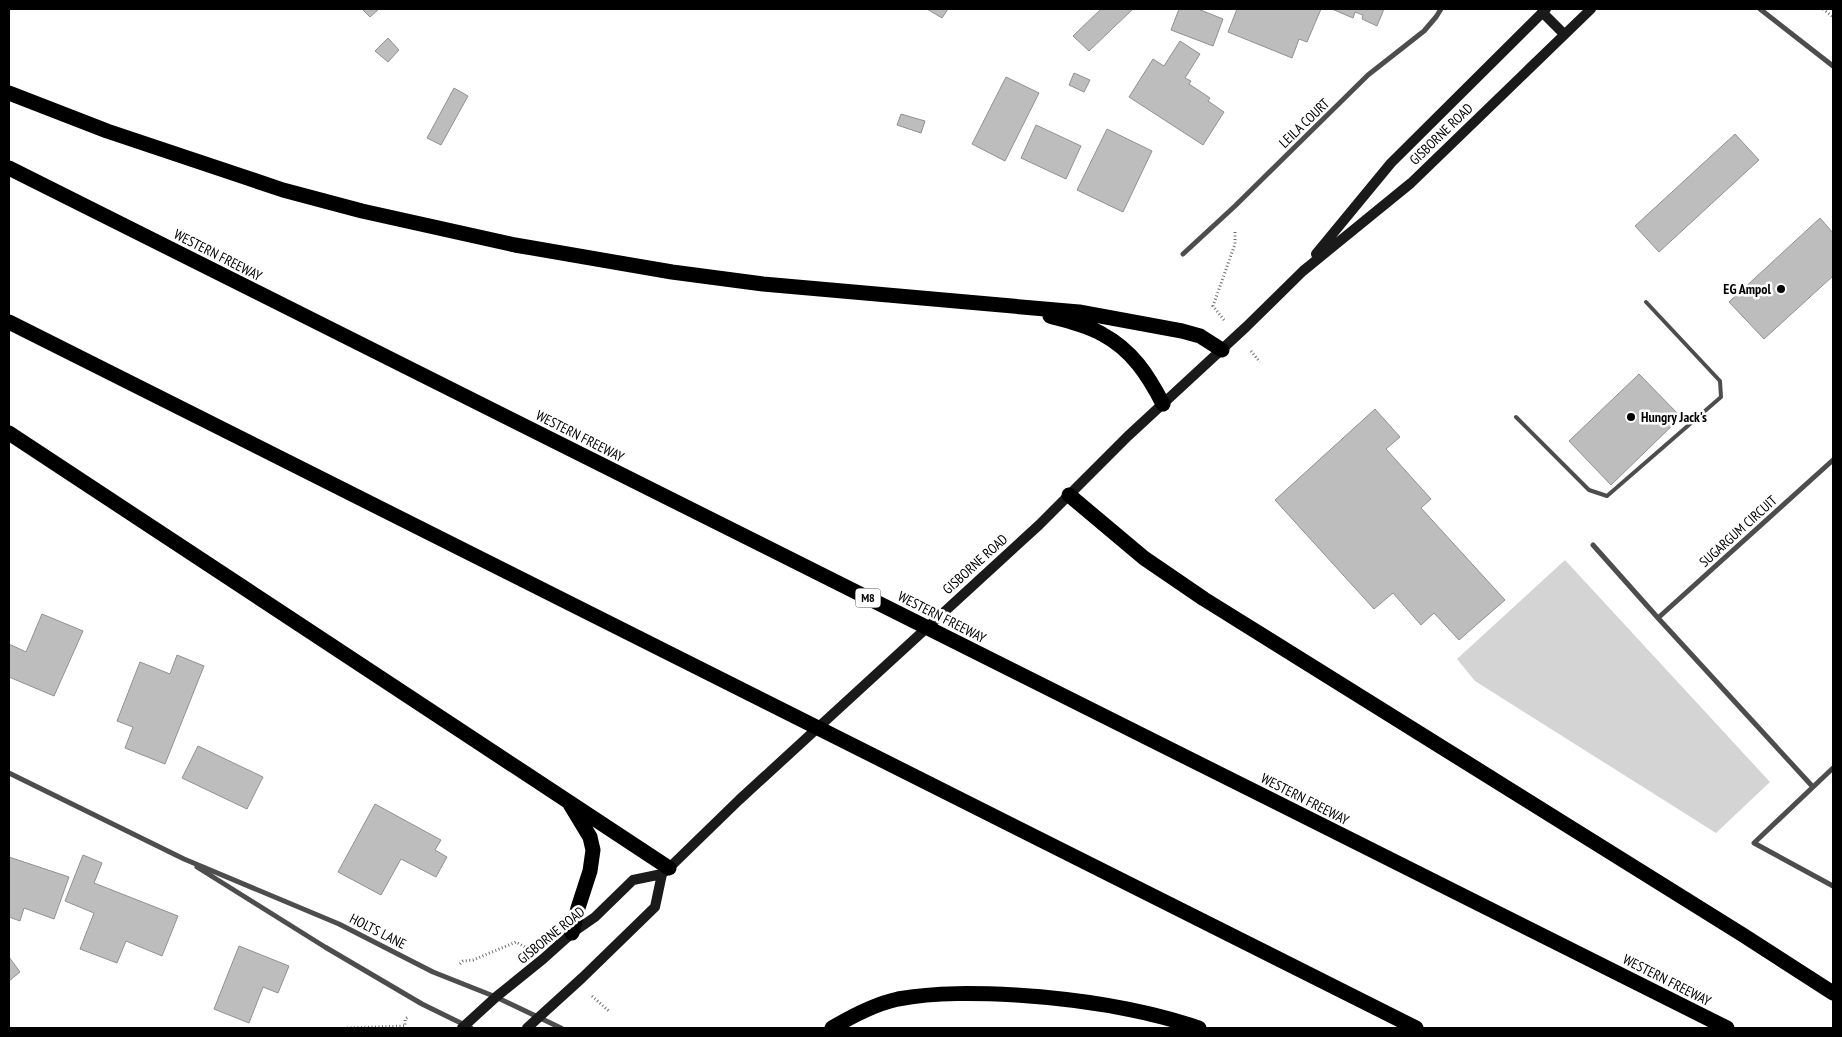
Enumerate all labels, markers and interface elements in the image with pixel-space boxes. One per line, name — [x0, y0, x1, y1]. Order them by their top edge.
street label: LEILA COURT — [1275, 94, 1334, 152]
street label: GISBORNE ROAD — [1405, 99, 1477, 169]
street label: WESTERN FREEWAY — [171, 225, 266, 285]
place label: EG Ampol — [1723, 280, 1772, 298]
marker: EG Ampol — [1775, 283, 1787, 295]
street label: WESTERN FREEWAY — [533, 406, 628, 466]
place label: Hungry Jack's — [1641, 408, 1707, 426]
marker: Hungry Jack's — [1625, 411, 1637, 423]
street label: SUGARGUM CIRCUIT — [1695, 491, 1781, 571]
street label: GISBORNE ROAD — [939, 530, 1011, 598]
street label: WESTERN FREEWAY — [895, 587, 990, 647]
road number: M8 — [856, 588, 880, 608]
street label: WESTERN FREEWAY — [1258, 769, 1353, 829]
street label: GISBORNE ROAD — [514, 902, 588, 968]
street label: HOLTS LANE — [347, 909, 409, 953]
street label: WESTERN FREEWAY — [1620, 950, 1715, 1010]

